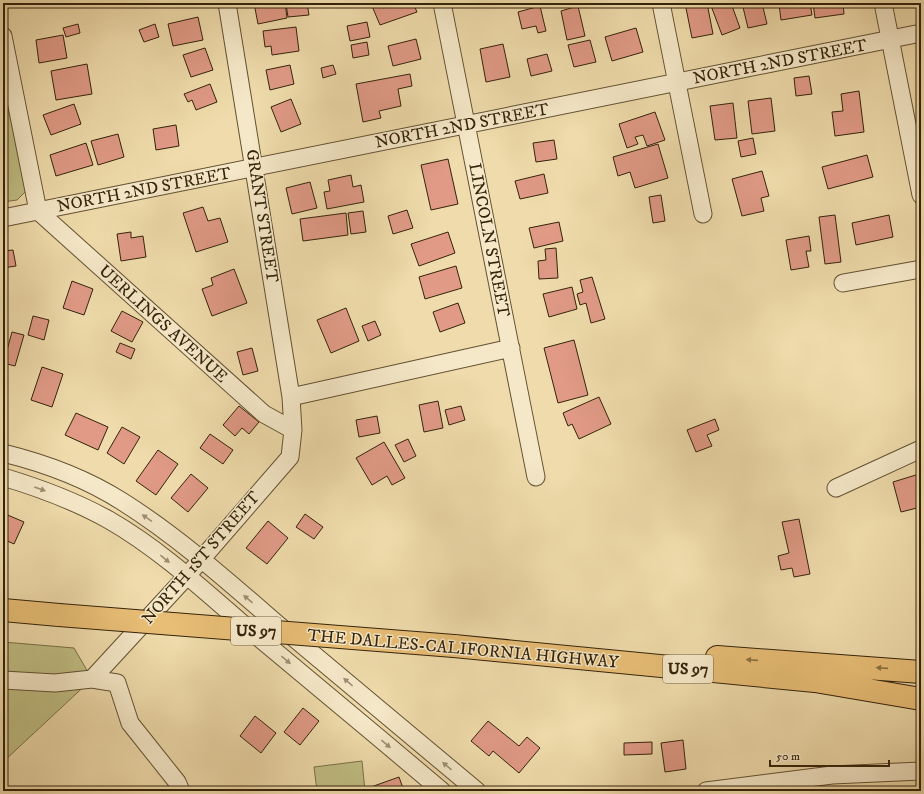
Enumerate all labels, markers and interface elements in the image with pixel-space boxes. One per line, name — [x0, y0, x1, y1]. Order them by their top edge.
street label: NORTH 2ND STREET — [691, 34, 869, 90]
street label: NORTH 2ND STREET — [373, 98, 551, 154]
street label: GRANT STREET — [241, 148, 283, 284]
street label: LINCOLN STREET — [463, 161, 515, 319]
street label: NORTH 2ND STREET — [55, 162, 233, 218]
street label: UERLINGS AVENUE — [94, 260, 232, 388]
one-way arrow — [35, 486, 47, 492]
street label: NORTH 1ST STREET — [137, 487, 265, 629]
one-way arrow — [141, 514, 152, 522]
one-way arrow — [159, 555, 170, 564]
one-way arrow — [243, 594, 253, 603]
road number: US 97 — [231, 617, 281, 645]
street label: THE DALLES-CALIFORNIA HIGHWAY — [306, 624, 620, 674]
road number: US 97 — [663, 655, 713, 683]
one-way arrow — [281, 656, 291, 665]
one-way arrow — [746, 656, 758, 663]
one-way arrow — [876, 665, 888, 672]
one-way arrow — [342, 678, 353, 687]
one-way arrow — [381, 739, 391, 748]
scale bar — [770, 742, 889, 768]
text: 50 m — [776, 749, 800, 764]
one-way arrow — [442, 761, 453, 770]

